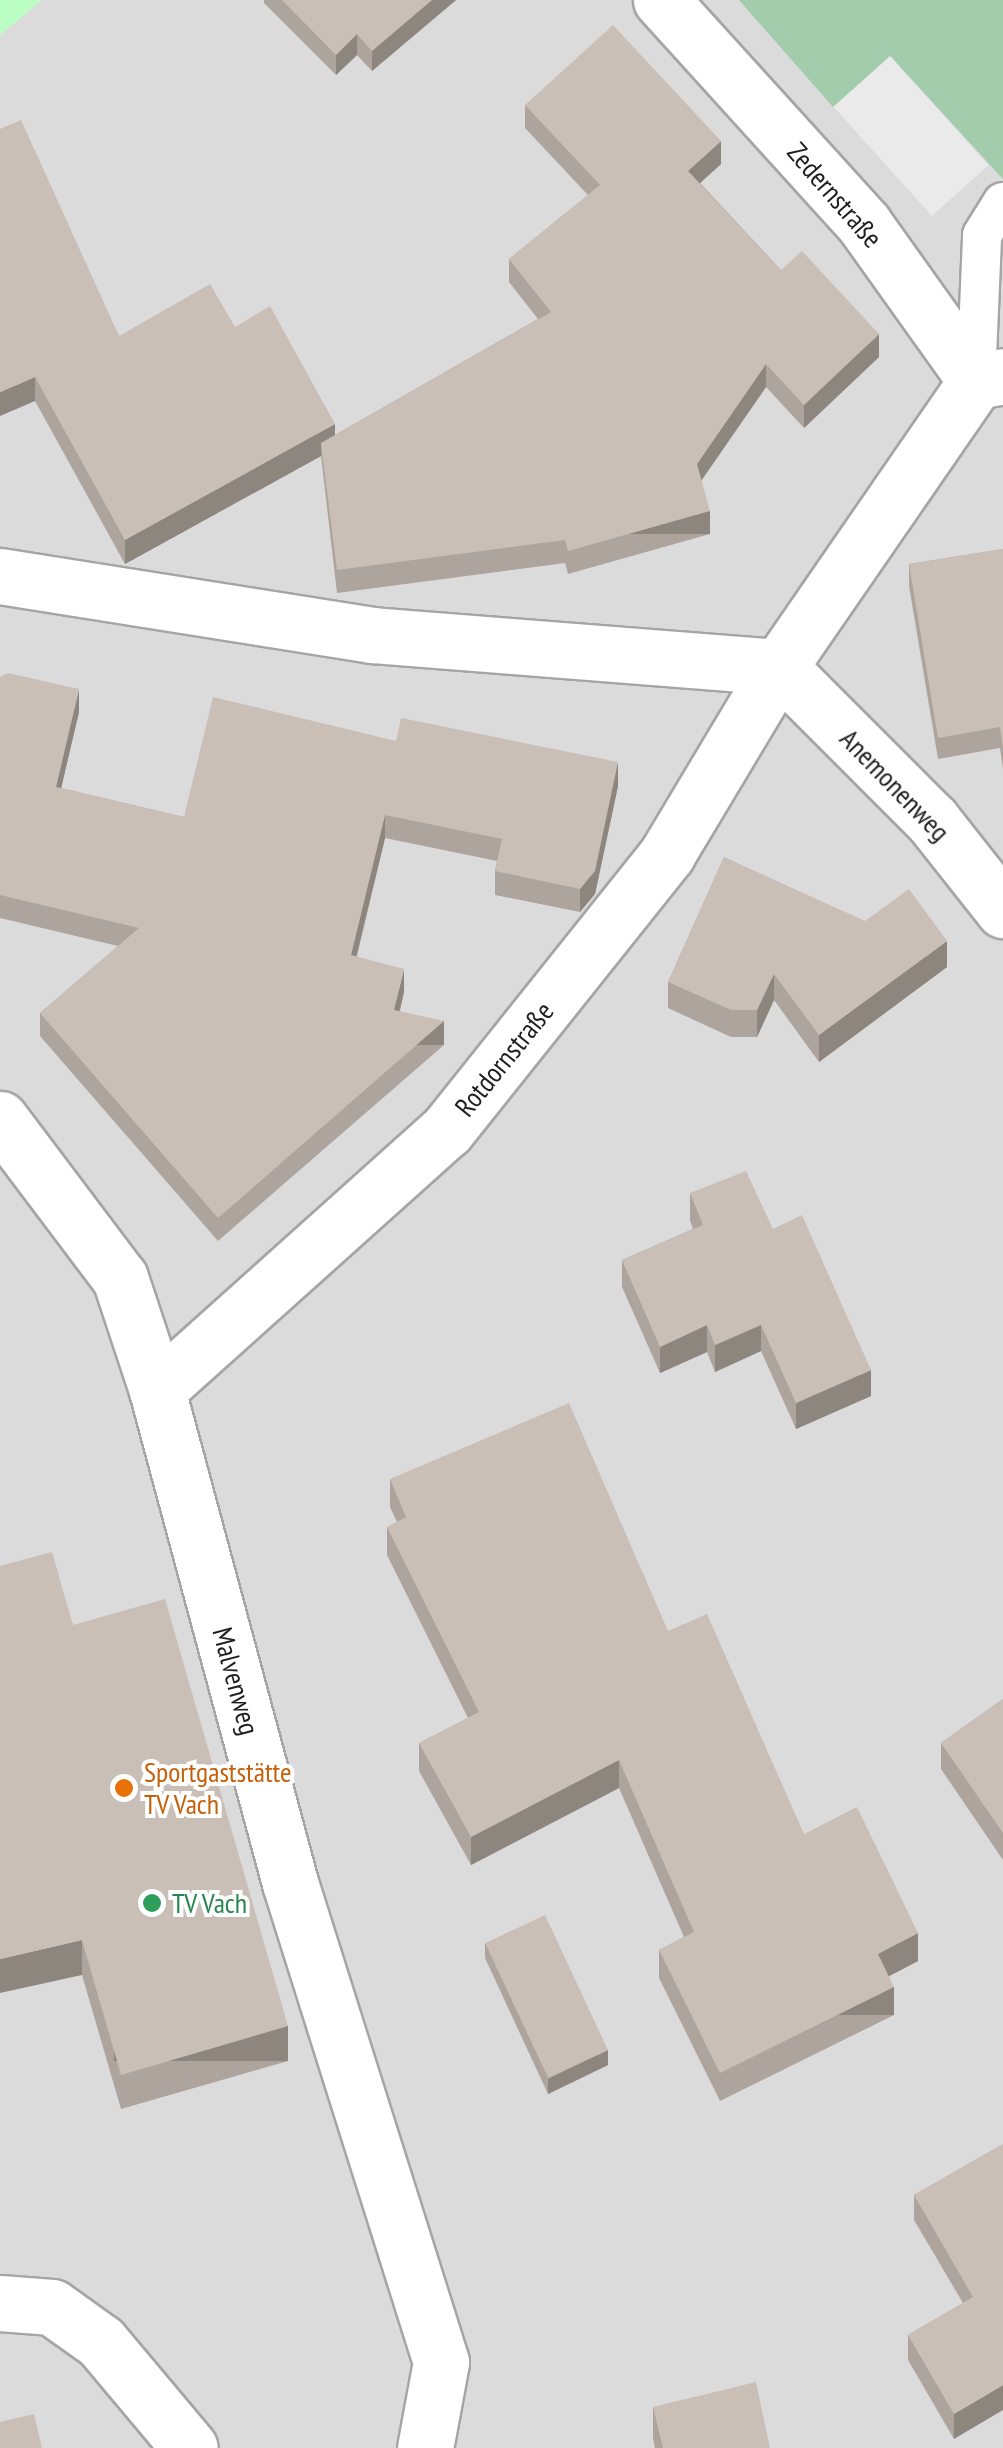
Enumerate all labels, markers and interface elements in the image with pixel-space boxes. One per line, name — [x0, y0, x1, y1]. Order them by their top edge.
street label: Zedernstraße — [780, 136, 890, 254]
street label: Anemonenweg — [833, 722, 957, 848]
street label: Rotdornstraße — [448, 995, 560, 1123]
street label: Malvenweg — [206, 1624, 266, 1738]
place label: Sportgaststätte TV Vach — [144, 1755, 292, 1821]
marker: Sportgaststätte TV Vach — [113, 1777, 135, 1799]
place label: TV Vach — [172, 1886, 248, 1920]
marker: TV Vach — [141, 1892, 163, 1914]

